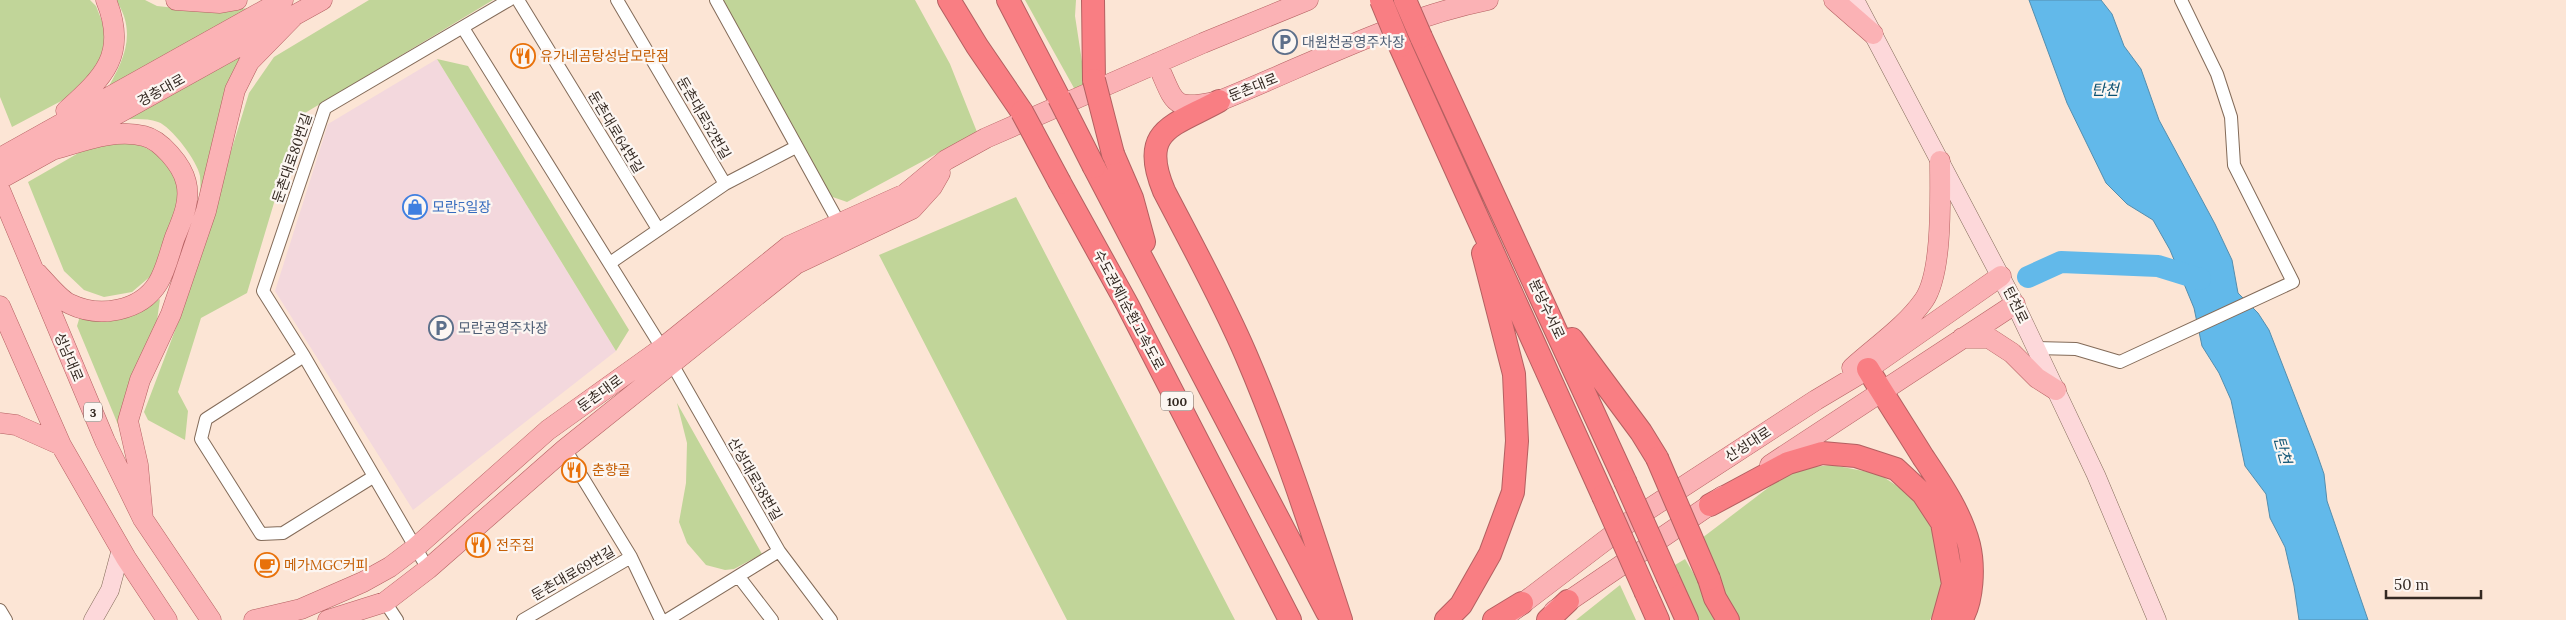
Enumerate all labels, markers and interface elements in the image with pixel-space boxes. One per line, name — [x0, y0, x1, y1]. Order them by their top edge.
parking icon: 대원천공영주차장 — [1272, 29, 1298, 55]
place label: 대원천공영주차장 — [1302, 33, 1405, 51]
restaurant icon: 유가네곰탕성남모란점 — [510, 43, 536, 69]
place label: 유가네곰탕성남모란점 — [540, 47, 669, 65]
street label: 둔촌대로 — [1226, 69, 1280, 105]
street label: 경충대로 — [134, 70, 188, 110]
street label: 둔촌대로52번길 — [673, 73, 735, 163]
water label: 탄천 — [2091, 80, 2121, 99]
street label: 둔촌대로64번길 — [584, 88, 648, 176]
street label: 둔촌대로80번길 — [268, 111, 316, 205]
shop icon: 모란5일장 — [402, 194, 428, 220]
place label: 모란5일장 — [432, 198, 491, 216]
street label: 수도권제1순환고속도로 — [1090, 247, 1168, 373]
street label: 분당수서로 — [1525, 276, 1569, 342]
street label: 탄천로 — [1999, 284, 2033, 326]
parking icon: 모란공영주차장 — [428, 315, 454, 341]
place label: 모란공영주차장 — [458, 319, 548, 337]
street label: 성남대로 — [51, 330, 87, 384]
street label: 둔촌대로 — [574, 371, 626, 415]
road number: 100 — [1161, 392, 1193, 411]
road number: 3 — [84, 402, 102, 422]
street label: 산성대로 — [1721, 422, 1775, 466]
street label: 산성대로58번길 — [724, 434, 786, 524]
water label: 탄천 — [2270, 434, 2296, 468]
restaurant icon: 춘향골 — [561, 457, 587, 483]
place label: 춘향골 — [592, 461, 631, 479]
restaurant icon: 전주집 — [465, 532, 491, 558]
place label: 전주집 — [496, 536, 535, 554]
street label: 둔촌대로69번길 — [528, 542, 618, 604]
cafe icon: 메가MGC커피 — [254, 552, 280, 578]
place label: 메가MGC커피 — [284, 556, 369, 574]
scale bar — [2386, 568, 2481, 600]
text: 50 m — [2394, 575, 2429, 594]

